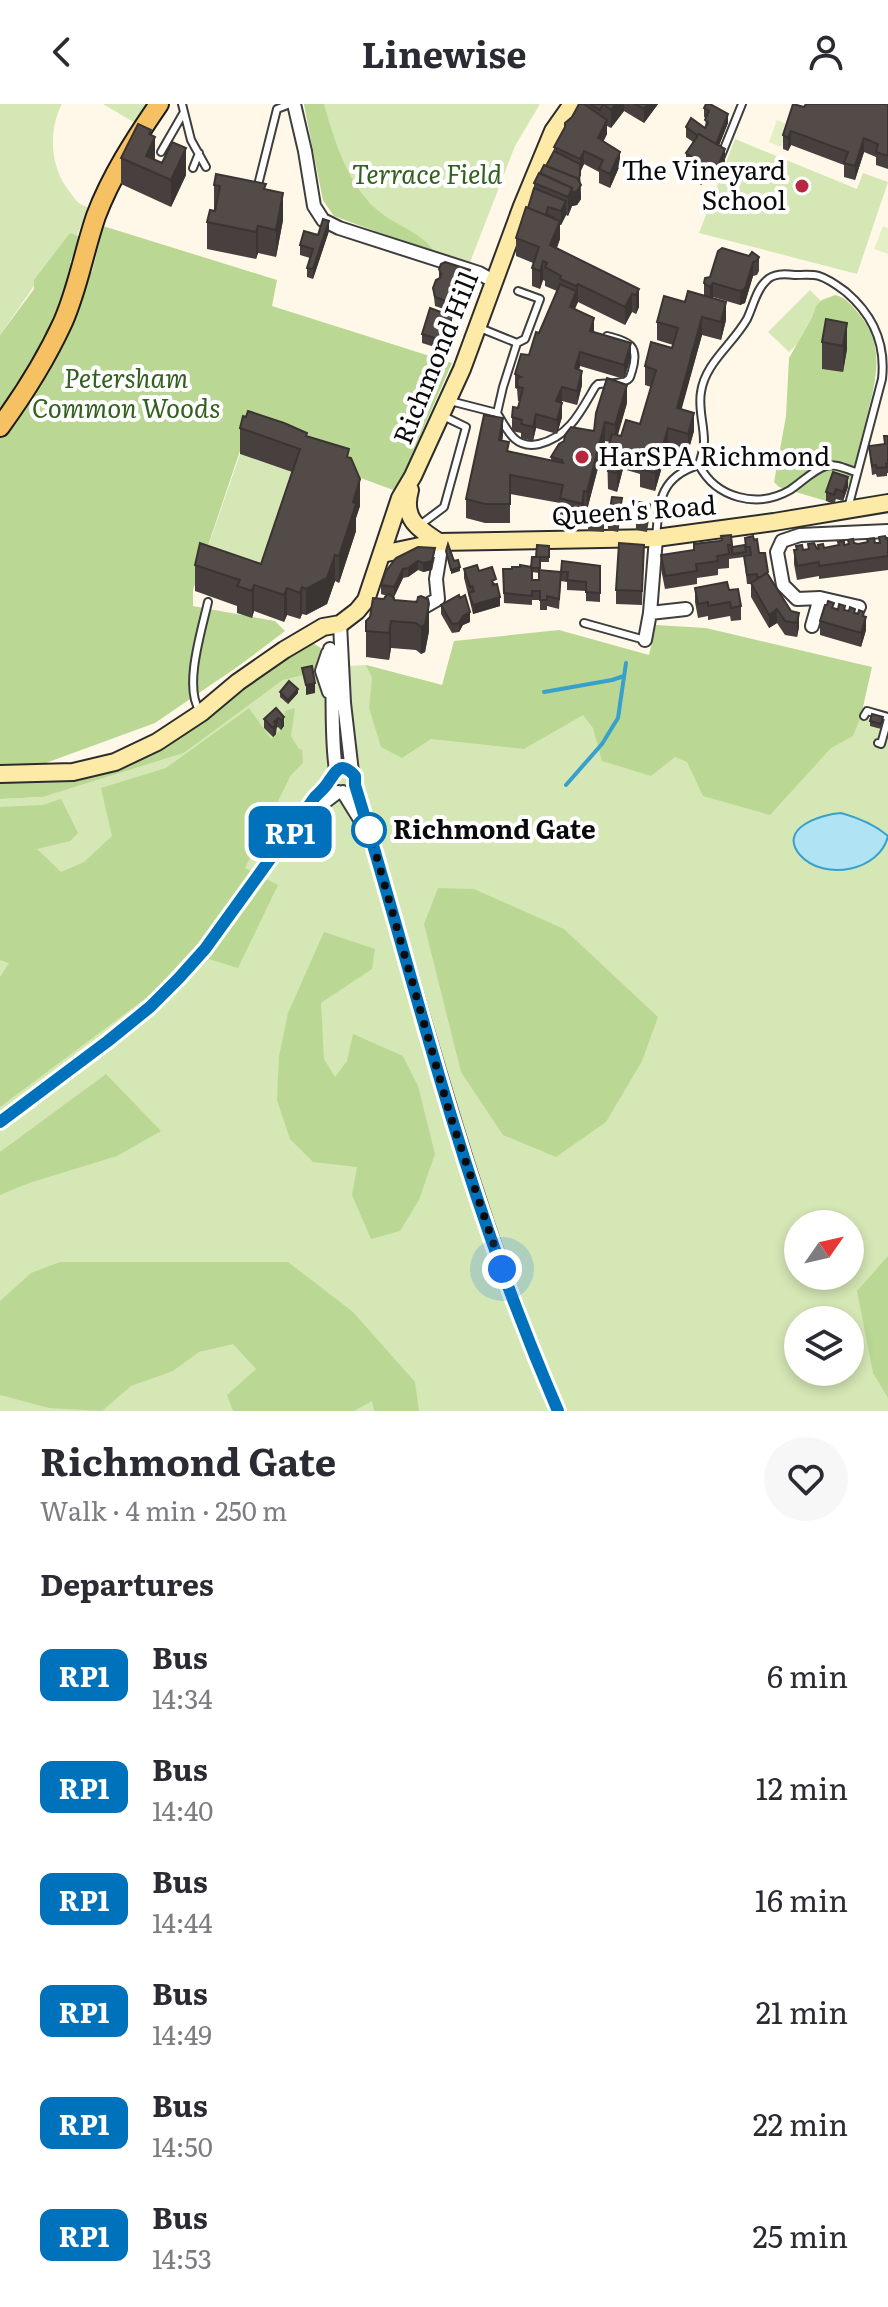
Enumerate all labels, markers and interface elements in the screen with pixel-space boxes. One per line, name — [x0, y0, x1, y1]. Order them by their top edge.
text: Linewise — [361, 26, 527, 79]
icon: back — [40, 30, 84, 74]
icon: person — [804, 30, 848, 74]
place label: The Vineyard School — [621, 149, 786, 218]
park label: Terrace Field — [352, 153, 502, 192]
marker: The Vineyard School — [793, 177, 811, 195]
street label: Richmond Hill — [381, 264, 486, 449]
park label: Petersham Common Woods — [32, 357, 220, 426]
place label: HarSPA Richmond — [598, 435, 830, 474]
marker: HarSPA Richmond — [573, 448, 591, 466]
street label: Queen's Road — [550, 483, 717, 534]
line badge: RP1 — [244, 806, 336, 858]
place label: Richmond Gate — [393, 808, 596, 847]
text: RP1 — [265, 811, 315, 853]
marker: Richmond Gate — [352, 813, 386, 847]
north arrow — [784, 1210, 864, 1290]
map controls — [784, 1210, 864, 1386]
your location — [482, 1249, 522, 1289]
button: layers — [784, 1306, 864, 1386]
text: Richmond Gate — [40, 1431, 336, 1488]
button: heart — [764, 1437, 848, 1521]
text: Walk · 4 min · 250 m — [40, 1490, 287, 1529]
text: Departures — [40, 1561, 214, 1605]
text: Bus — [152, 1634, 208, 1678]
text: 6 min — [767, 1653, 848, 1697]
text: RP1 — [59, 1654, 109, 1696]
text: 14:34 — [152, 1678, 213, 1717]
text: Bus — [152, 1746, 208, 1790]
text: 12 min — [756, 1765, 848, 1809]
text: RP1 — [59, 1766, 109, 1808]
text: 14:40 — [152, 1790, 213, 1829]
text: Bus — [152, 1858, 208, 1902]
text: 16 min — [755, 1877, 848, 1921]
text: RP1 — [59, 1878, 109, 1920]
text: 14:44 — [152, 1902, 213, 1941]
text: Bus — [152, 1970, 208, 2014]
text: 21 min — [756, 1989, 848, 2033]
text: RP1 — [59, 1990, 109, 2032]
text: 14:49 — [152, 2014, 212, 2053]
text: Bus — [152, 2082, 208, 2126]
text: 22 min — [753, 2101, 848, 2145]
text: RP1 — [59, 2102, 109, 2144]
text: 14:50 — [152, 2126, 213, 2165]
text: Bus — [152, 2194, 208, 2238]
text: 25 min — [753, 2213, 848, 2257]
text: RP1 — [59, 2214, 109, 2256]
text: 14:53 — [152, 2238, 212, 2277]

